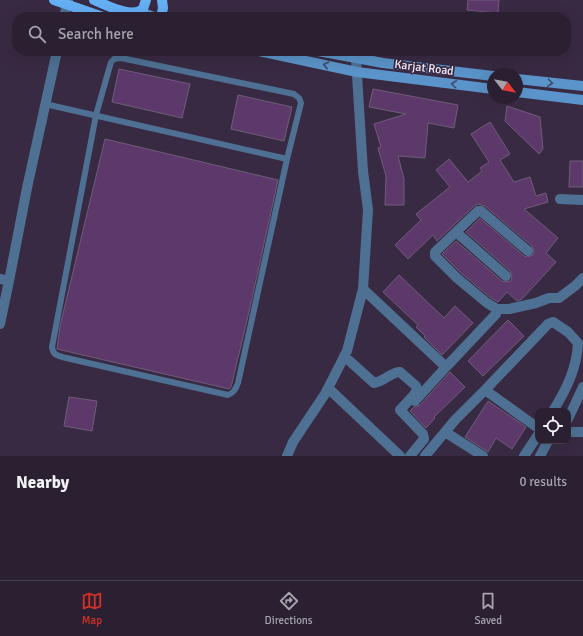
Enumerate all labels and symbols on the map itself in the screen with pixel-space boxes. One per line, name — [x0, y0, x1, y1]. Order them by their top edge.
street label: Karjat Road — [393, 57, 455, 79]
one-way arrow — [323, 62, 329, 70]
north arrow — [487, 68, 523, 104]
one-way arrow — [547, 78, 553, 87]
one-way arrow — [451, 80, 457, 89]

